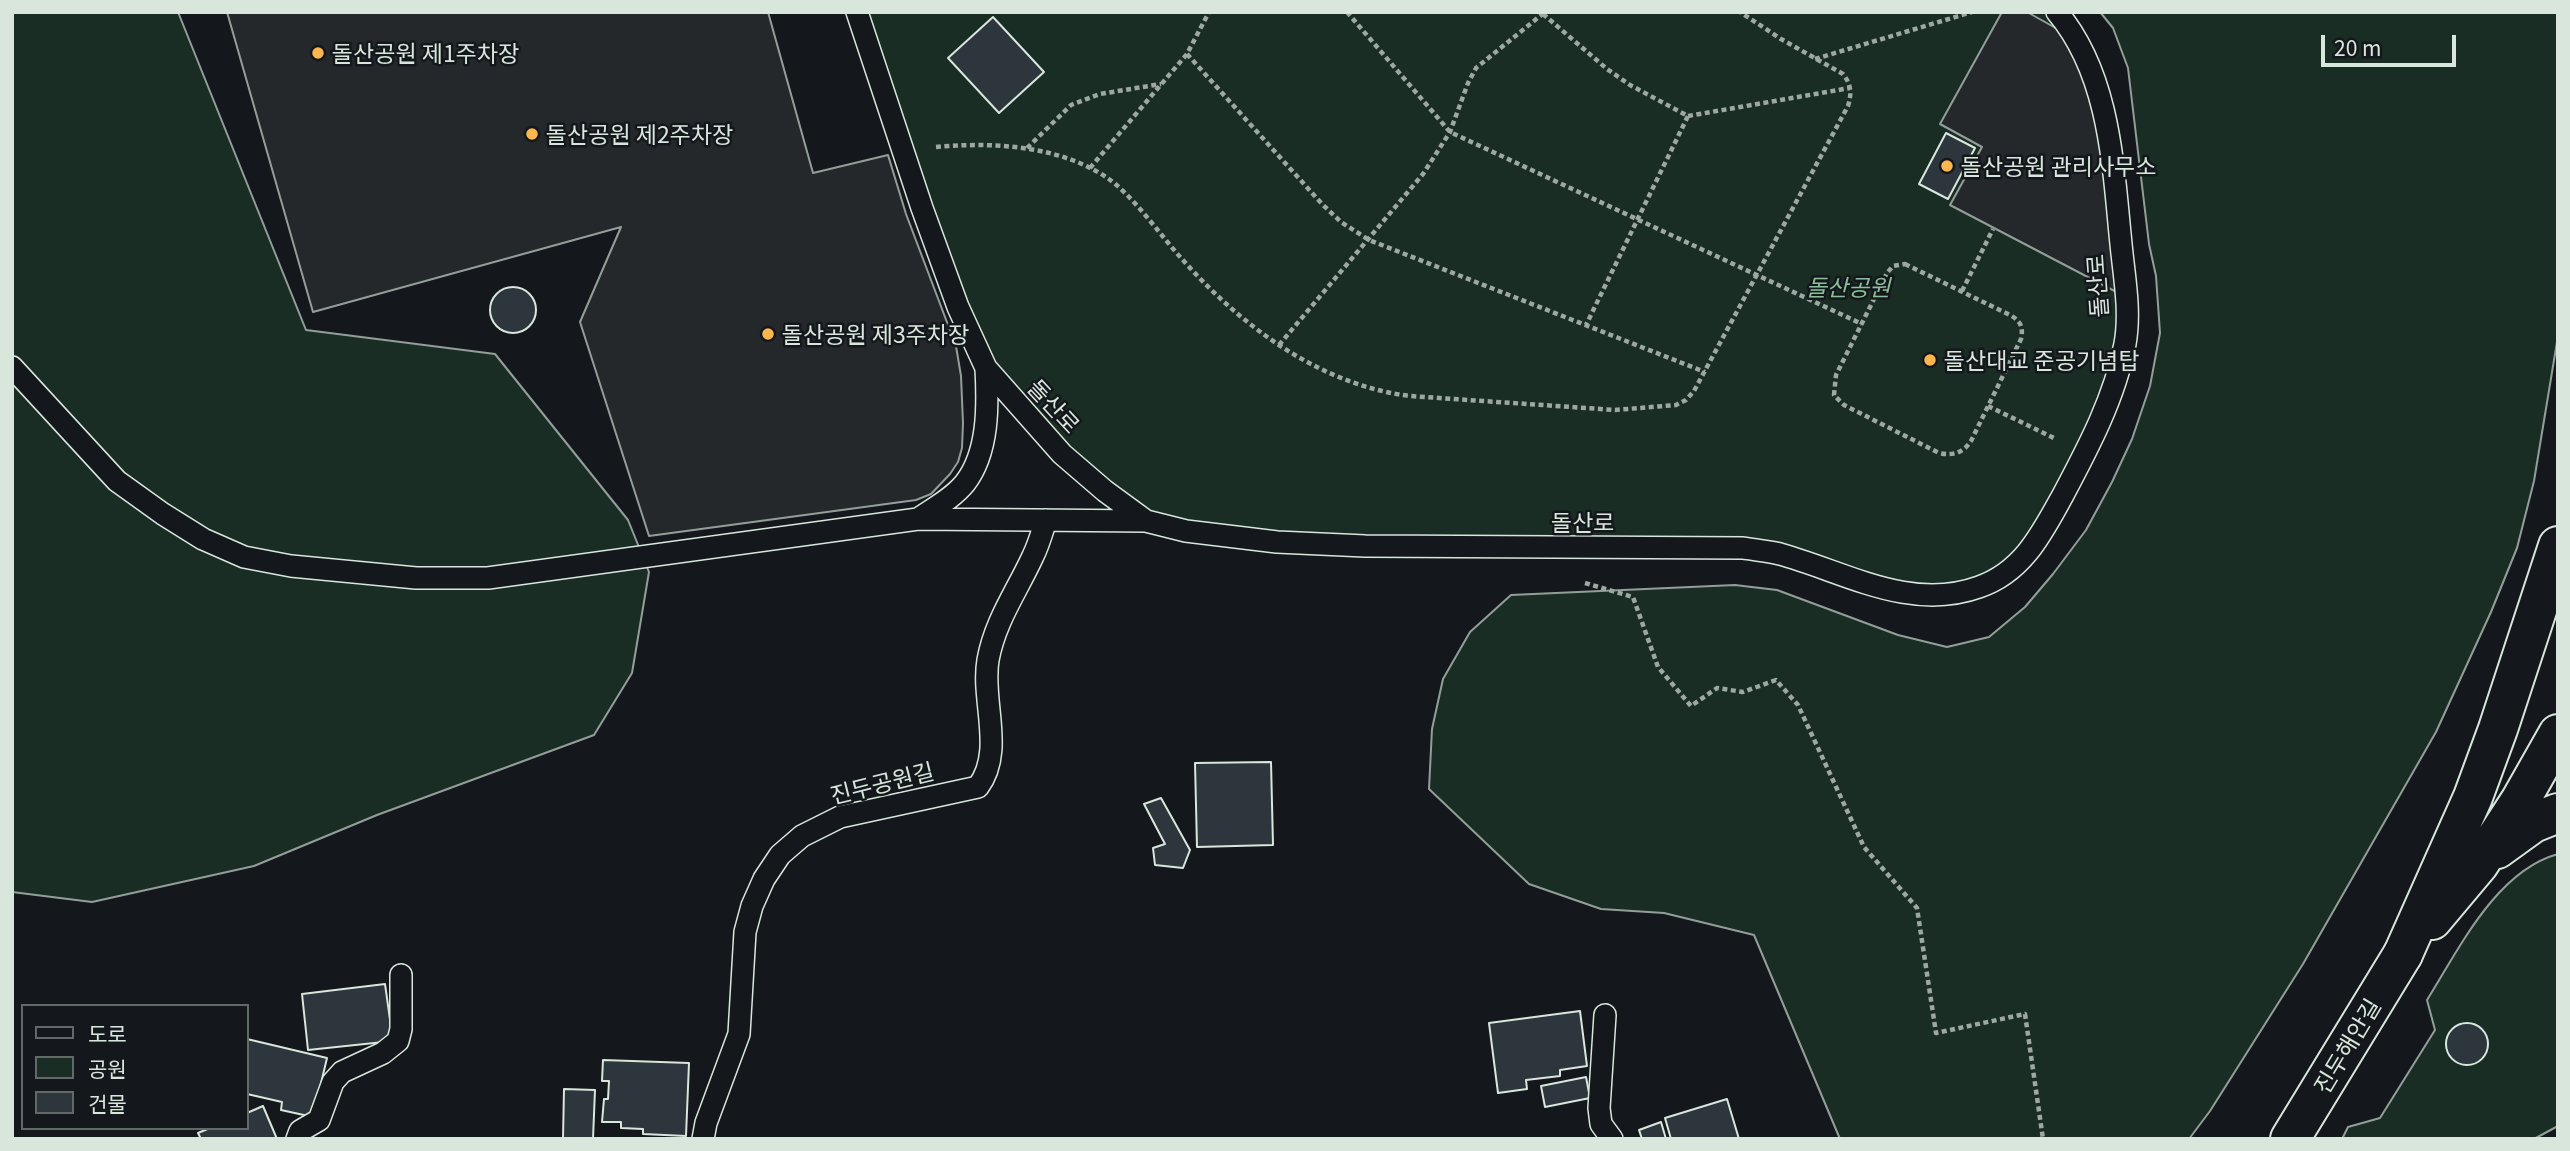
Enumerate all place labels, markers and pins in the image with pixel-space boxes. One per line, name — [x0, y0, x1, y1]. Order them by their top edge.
place label: 돌산공원 제1주차장 — [332, 39, 519, 67]
marker: 돌산공원 제1주차장 — [310, 45, 326, 61]
place label: 돌산공원 제2주차장 — [546, 120, 733, 148]
marker: 돌산공원 제2주차장 — [524, 126, 540, 142]
place label: 돌산공원 관리사무소 — [1961, 152, 2157, 180]
marker: 돌산공원 관리사무소 — [1939, 158, 1955, 174]
place label: 돌산공원 제3주차장 — [782, 320, 969, 348]
marker: 돌산공원 제3주차장 — [760, 326, 776, 342]
place label: 돌산대교 준공기념탑 — [1944, 346, 2140, 374]
marker: 돌산대교 준공기념탑 — [1922, 352, 1938, 368]

